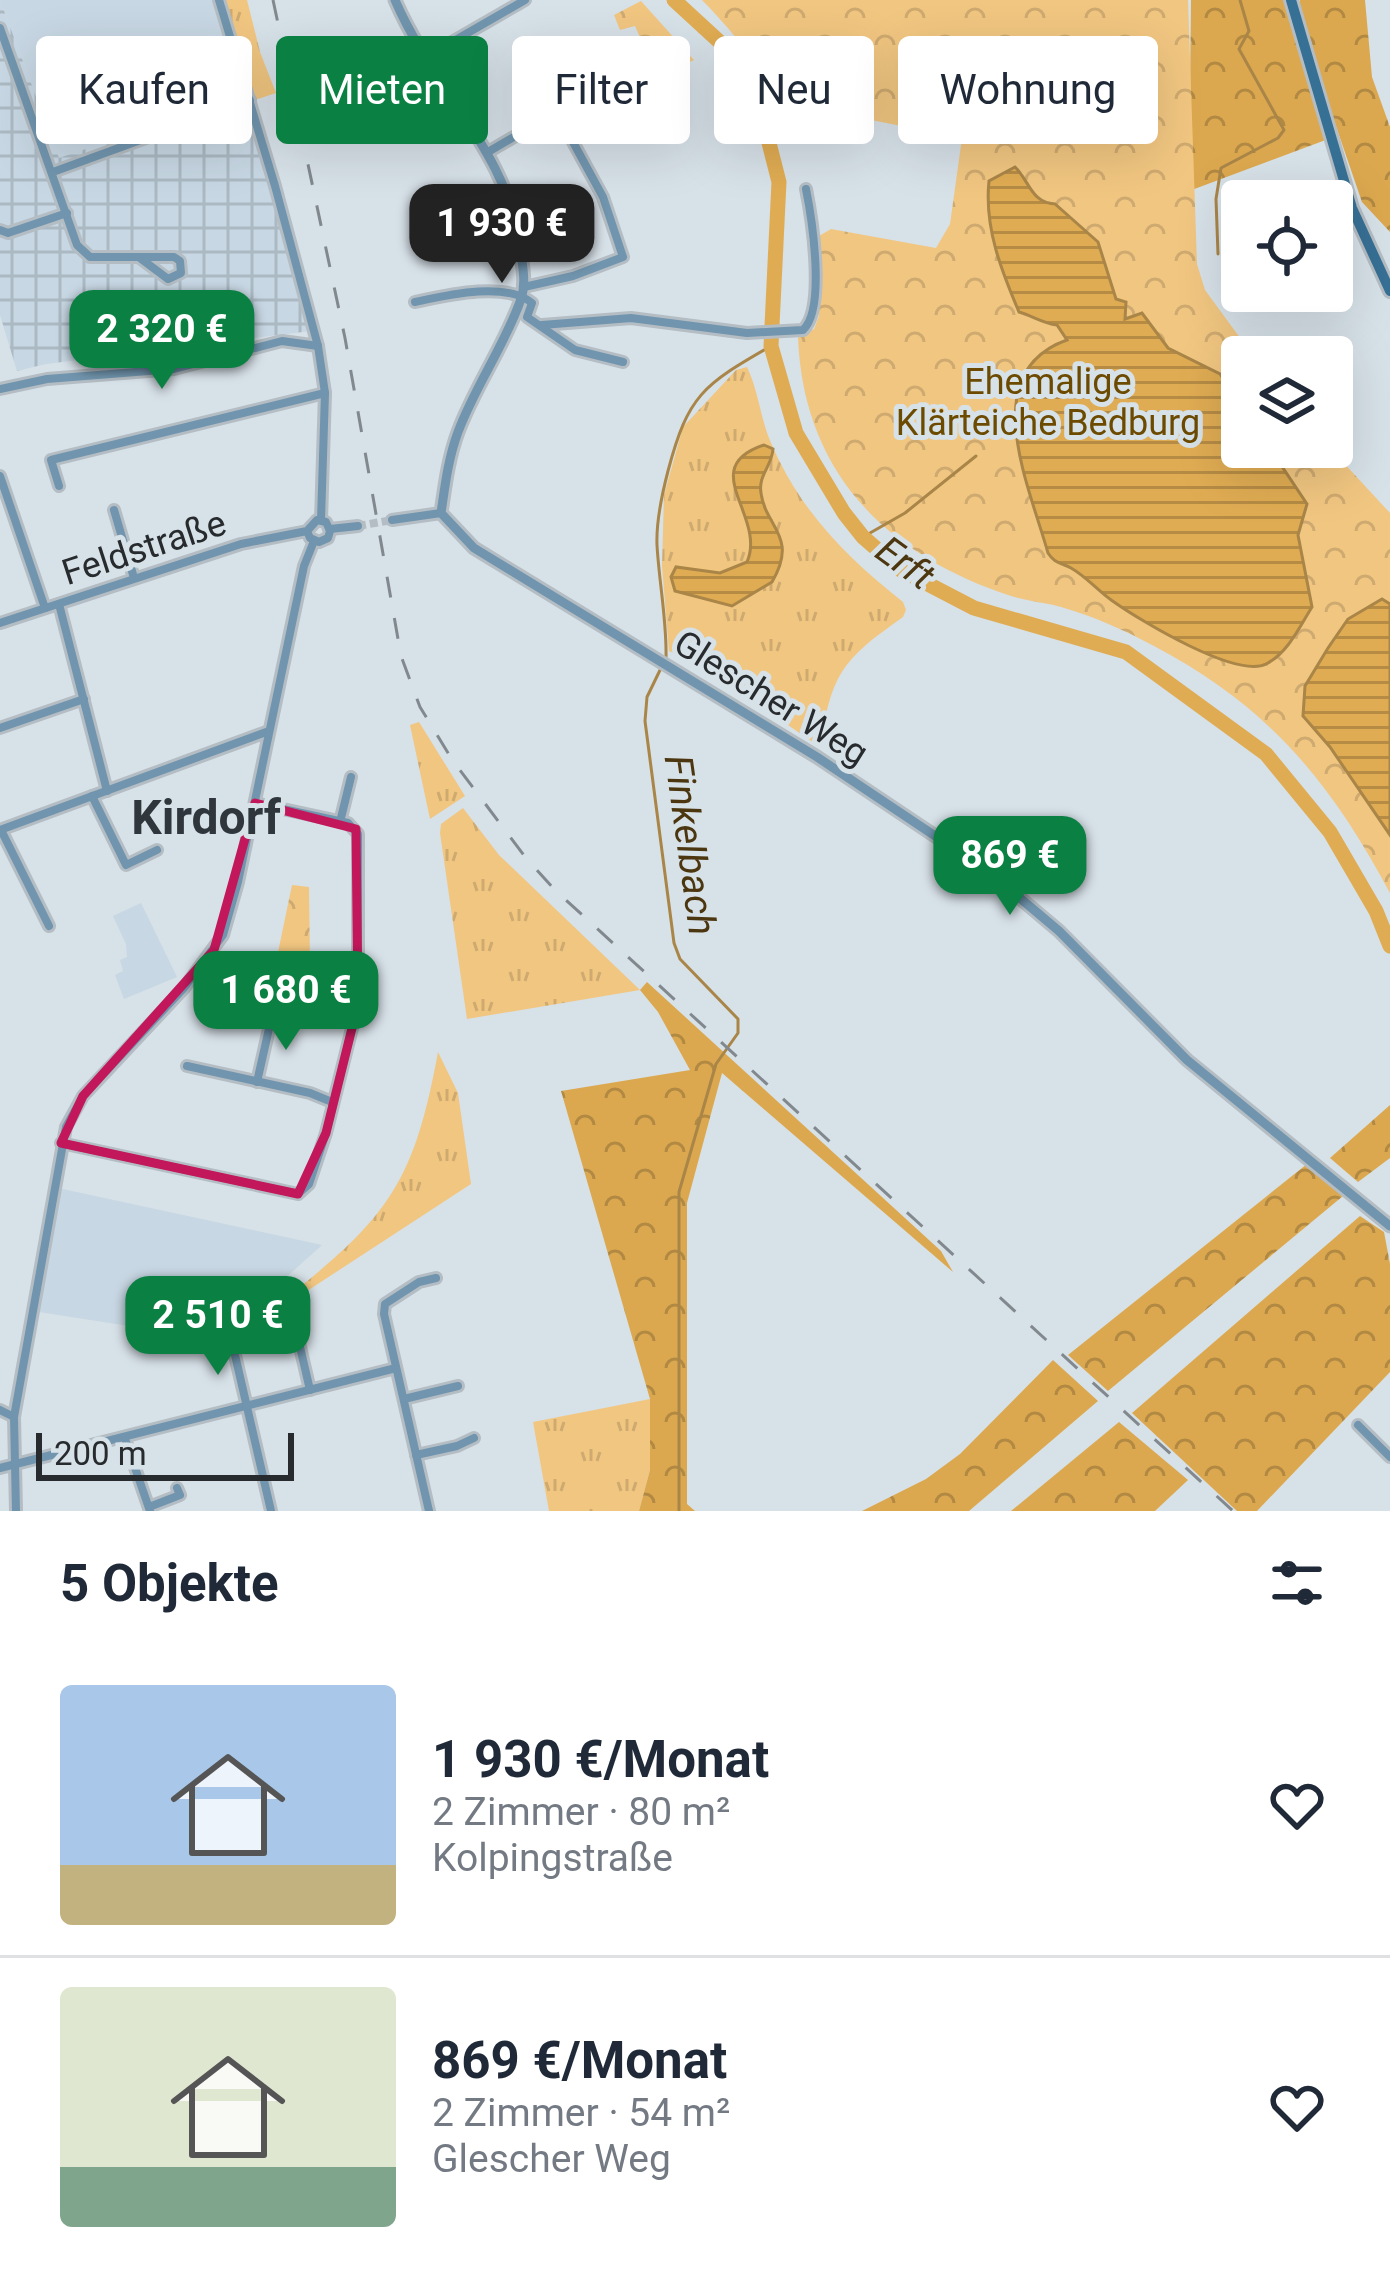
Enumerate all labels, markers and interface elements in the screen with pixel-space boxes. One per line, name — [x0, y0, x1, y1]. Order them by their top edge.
chip: Kaufen — [36, 36, 252, 144]
chip: Mieten — [276, 36, 488, 144]
chip: Filter — [512, 36, 690, 144]
chip: Neu — [714, 36, 874, 144]
chip: Wohnung — [898, 36, 1158, 144]
map controls — [1221, 180, 1353, 468]
button: locate — [1221, 180, 1353, 312]
pin: 1 930 € — [391, 184, 613, 286]
text: 1 930 € — [436, 200, 568, 246]
pin: 2 320 € — [51, 290, 273, 392]
text: 2 320 € — [96, 306, 228, 352]
button: layers — [1221, 336, 1353, 468]
park label: Ehemalige Klärteiche Bedburg — [896, 361, 1200, 444]
street label: Feldstraße — [57, 502, 231, 594]
water label: Erft — [867, 527, 943, 600]
street label: Glescher Weg — [666, 622, 876, 774]
water label: Finkelbach — [655, 752, 725, 938]
district label: Kirdorf — [131, 789, 282, 846]
pin: 869 € — [926, 816, 1094, 918]
text: 869 € — [960, 832, 1060, 878]
pin: 1 680 € — [175, 951, 397, 1053]
text: 1 680 € — [220, 967, 352, 1013]
pin: 2 510 € — [107, 1276, 329, 1378]
text: 2 510 € — [152, 1292, 284, 1338]
scale bar — [36, 1427, 294, 1480]
text: 200 m — [54, 1434, 147, 1473]
icon: filters — [1264, 1550, 1330, 1616]
text: 5 Objekte — [60, 1554, 279, 1613]
text: 1 930 €/Monat — [432, 1730, 769, 1789]
icon: home — [156, 1733, 300, 1877]
icon: heart — [1264, 1772, 1330, 1838]
text: 2 Zimmer · 80 m² — [432, 1789, 730, 1835]
text: Kolpingstraße — [432, 1835, 673, 1881]
text: 869 €/Monat — [432, 2031, 727, 2090]
icon: home — [156, 2035, 300, 2179]
icon: heart — [1264, 2074, 1330, 2140]
text: 2 Zimmer · 54 m² — [432, 2090, 730, 2136]
text: Glescher Weg — [432, 2136, 671, 2182]

